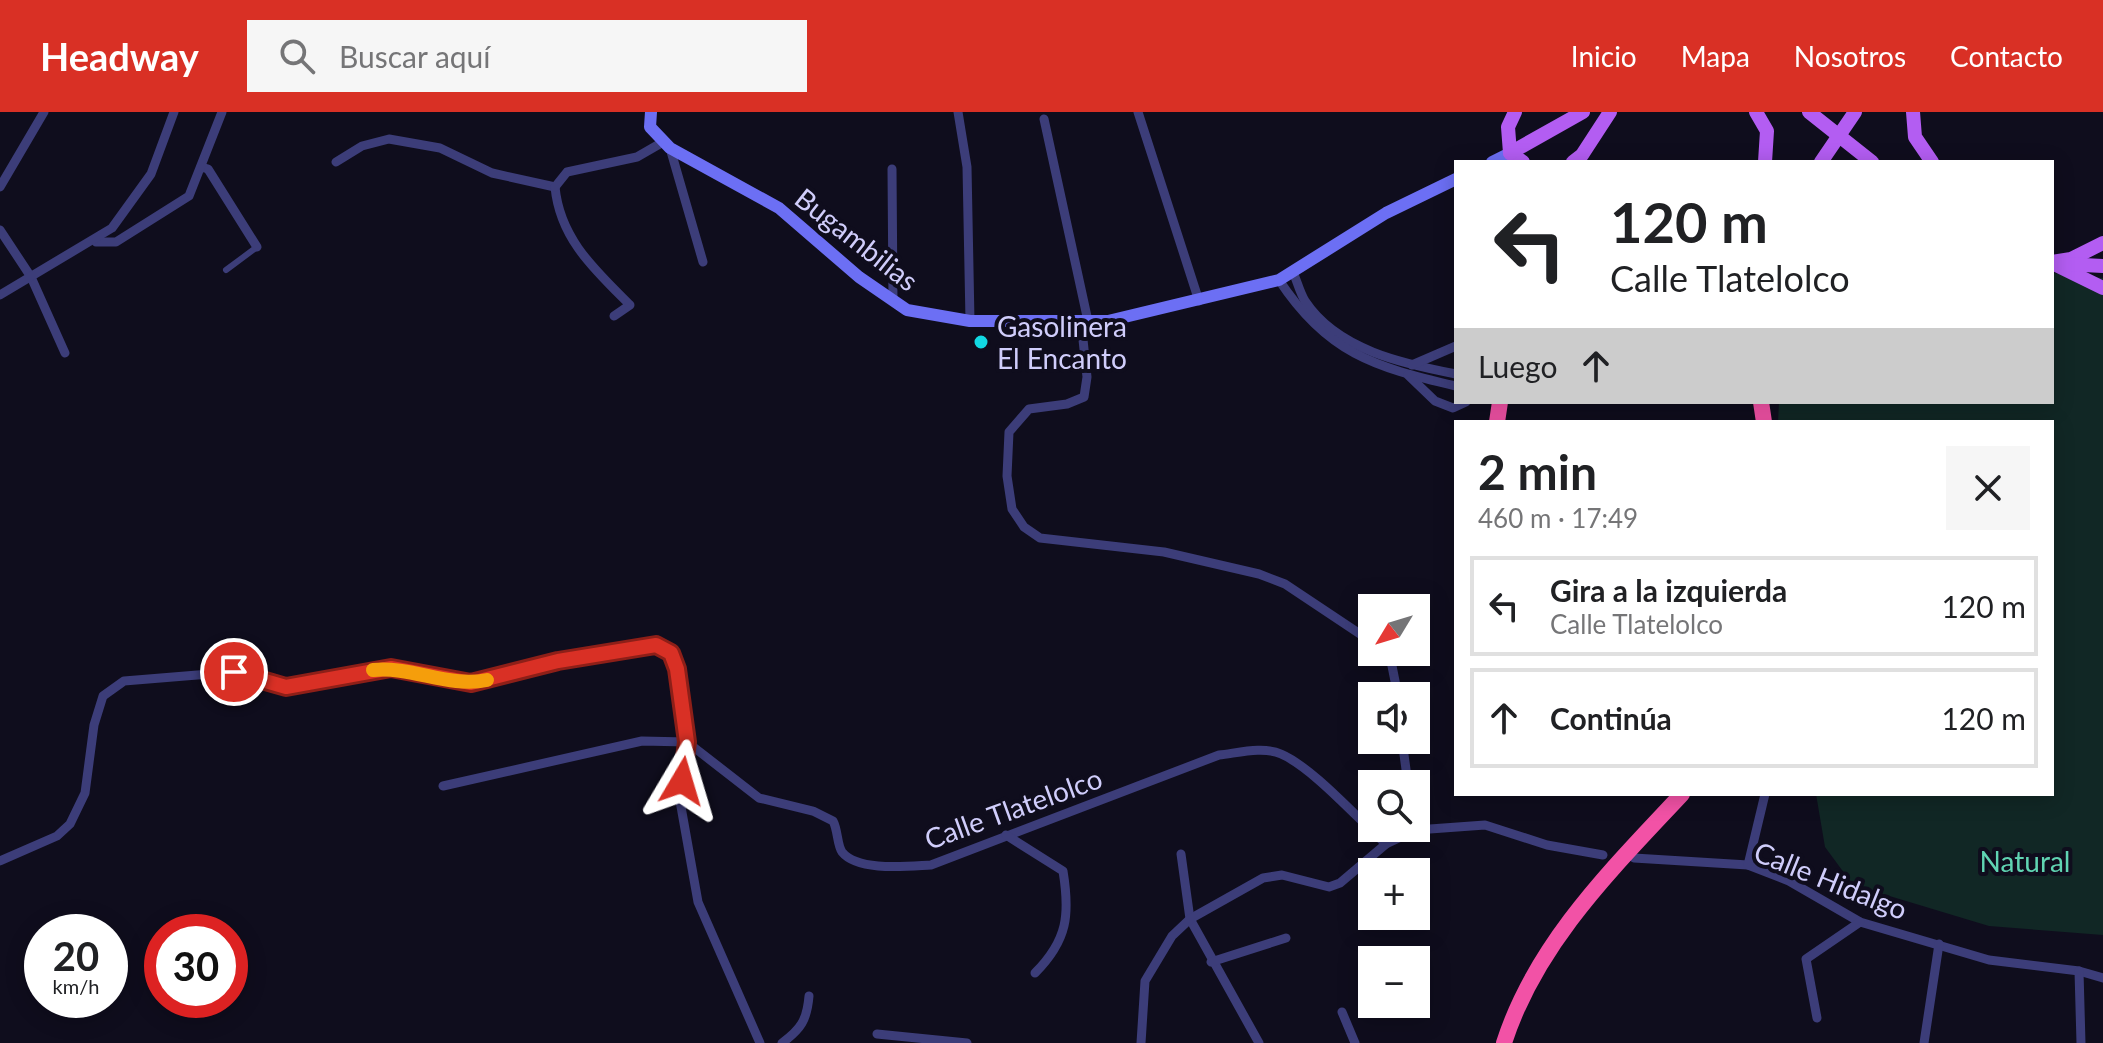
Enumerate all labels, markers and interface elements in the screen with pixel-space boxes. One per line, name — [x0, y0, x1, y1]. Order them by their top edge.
search box — [247, 20, 807, 92]
text: Headway — [40, 33, 199, 79]
icon: search — [275, 34, 319, 78]
text: Buscar aquí — [339, 38, 491, 74]
text: Inicio — [1571, 39, 1637, 73]
text: Mapa — [1681, 39, 1750, 73]
text: Nosotros — [1794, 39, 1906, 73]
text: Contacto — [1950, 39, 2063, 73]
street label: Bugambilias — [789, 180, 925, 298]
text: 120 m — [1610, 188, 1768, 255]
icon: left — [1478, 192, 1582, 296]
text: Calle Tlatelolco — [1610, 256, 1850, 300]
place label: Gasolinera El Encanto — [997, 309, 1127, 375]
marker: Gasolinera El Encanto — [972, 333, 990, 351]
icon: ahead — [1574, 344, 1618, 388]
text: Luego — [1478, 348, 1558, 384]
text: 2 min — [1478, 443, 1597, 500]
button: close — [1946, 446, 2030, 530]
text: 460 m · 17:49 — [1478, 502, 1638, 534]
text: Gira a la izquierda — [1550, 572, 1787, 608]
icon: left — [1482, 584, 1526, 628]
text: 120 m — [1941, 588, 2026, 624]
north arrow — [1358, 594, 1430, 666]
map controls — [1358, 594, 1430, 1018]
text: Calle Tlatelolco — [1550, 608, 1723, 640]
pin — [200, 638, 268, 706]
icon: arrive — [212, 650, 256, 694]
button: sound — [1358, 682, 1430, 754]
icon: ahead — [1482, 696, 1526, 740]
text: Continúa — [1550, 700, 1672, 736]
text: 120 m — [1941, 700, 2026, 736]
position arrow — [640, 739, 724, 823]
street label: Calle Tlatelolco — [920, 760, 1106, 856]
button: search — [1358, 770, 1430, 842]
street label: Calle Hidalgo — [1749, 834, 1913, 926]
park label: Natural — [1980, 844, 2070, 878]
button: + — [1358, 858, 1430, 930]
speed limit sign: 30 — [144, 914, 248, 1018]
text: 20 — [53, 932, 99, 980]
button: − — [1358, 946, 1430, 1018]
text: km/h — [53, 974, 99, 998]

